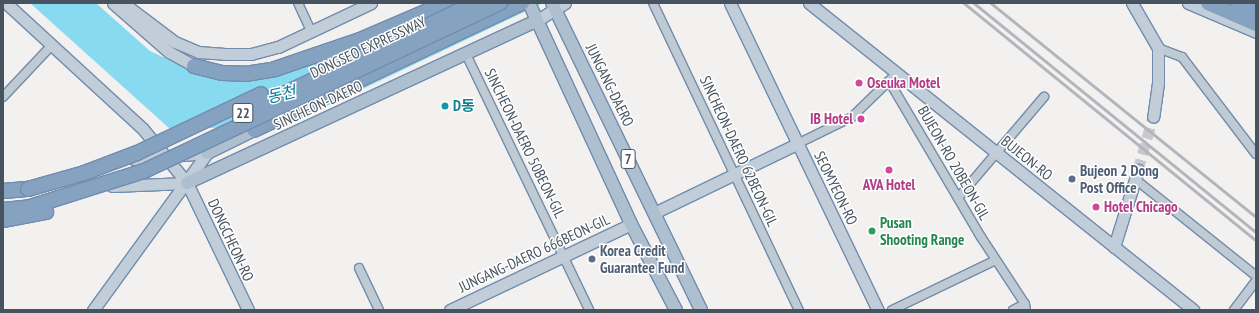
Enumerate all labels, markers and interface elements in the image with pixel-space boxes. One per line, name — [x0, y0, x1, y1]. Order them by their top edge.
street label: DONGSEO EXPRESSWAY — [307, 12, 429, 82]
street label: JUNGANG-DAERO — [582, 41, 638, 129]
street label: SINCHEON-DAERO 50BEON-GIL — [481, 65, 569, 221]
street label: SINCHEON-DAERO 62BEON-GIL — [696, 73, 782, 229]
place label: Oseuka Motel — [867, 74, 940, 92]
street label: SINCHEON-DAERO — [271, 77, 365, 133]
marker: Oseuka Motel — [854, 78, 864, 88]
water label: 동천 — [264, 81, 298, 107]
place label: D동 — [453, 97, 475, 115]
road number: 22 — [232, 101, 254, 125]
marker: D동 — [440, 101, 450, 111]
street label: BUJEON-RO 20BEON-GIL — [914, 103, 994, 223]
place label: IB Hotel — [810, 110, 853, 128]
marker: IB Hotel — [856, 114, 866, 124]
street label: BUJEON-RO — [998, 132, 1056, 184]
road number: 7 — [620, 147, 636, 171]
street label: SEOMYEON-RO — [810, 148, 862, 228]
place label: Bujeon 2 Dong Post Office — [1080, 161, 1159, 196]
marker: AVA Hotel — [884, 165, 894, 175]
marker: Bujeon 2 Dong Post Office — [1067, 174, 1077, 184]
place label: AVA Hotel — [863, 176, 915, 194]
street label: DONGCHEON-RO — [204, 196, 258, 284]
place label: Hotel Chicago — [1104, 198, 1178, 216]
marker: Hotel Chicago — [1091, 202, 1101, 212]
street label: JUNGANG-DAERO 666BEON-GIL — [456, 210, 612, 296]
place label: Pusan Shooting Range — [880, 213, 964, 248]
marker: Pusan Shooting Range — [867, 226, 877, 236]
place label: Korea Credit Guarantee Fund — [600, 241, 684, 276]
marker: Korea Credit Guarantee Fund — [587, 254, 597, 264]

